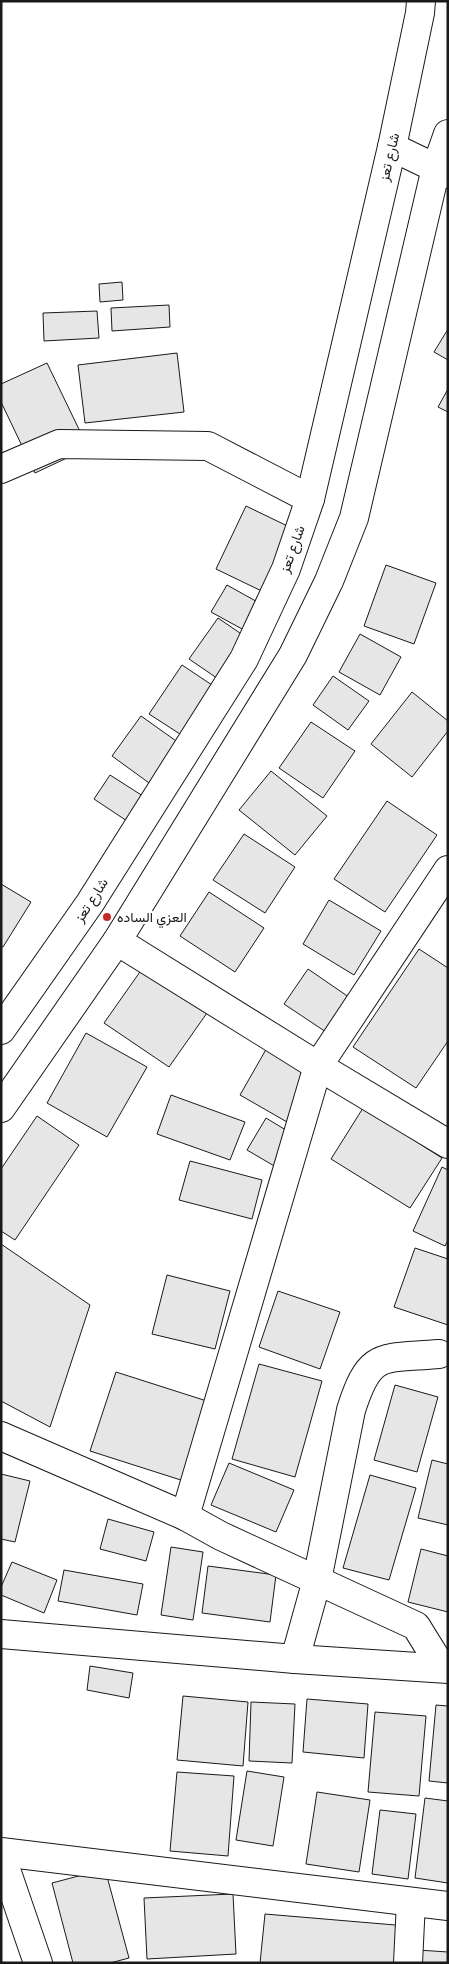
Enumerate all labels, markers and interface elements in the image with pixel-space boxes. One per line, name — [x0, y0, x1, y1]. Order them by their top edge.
street label: شارع تعز — [374, 131, 405, 184]
street label: شارع تعز — [275, 523, 311, 577]
street label: شارع تعز — [70, 874, 114, 927]
place label: العزي الساده — [117, 908, 187, 929]
marker: العزي الساده — [101, 911, 113, 923]

